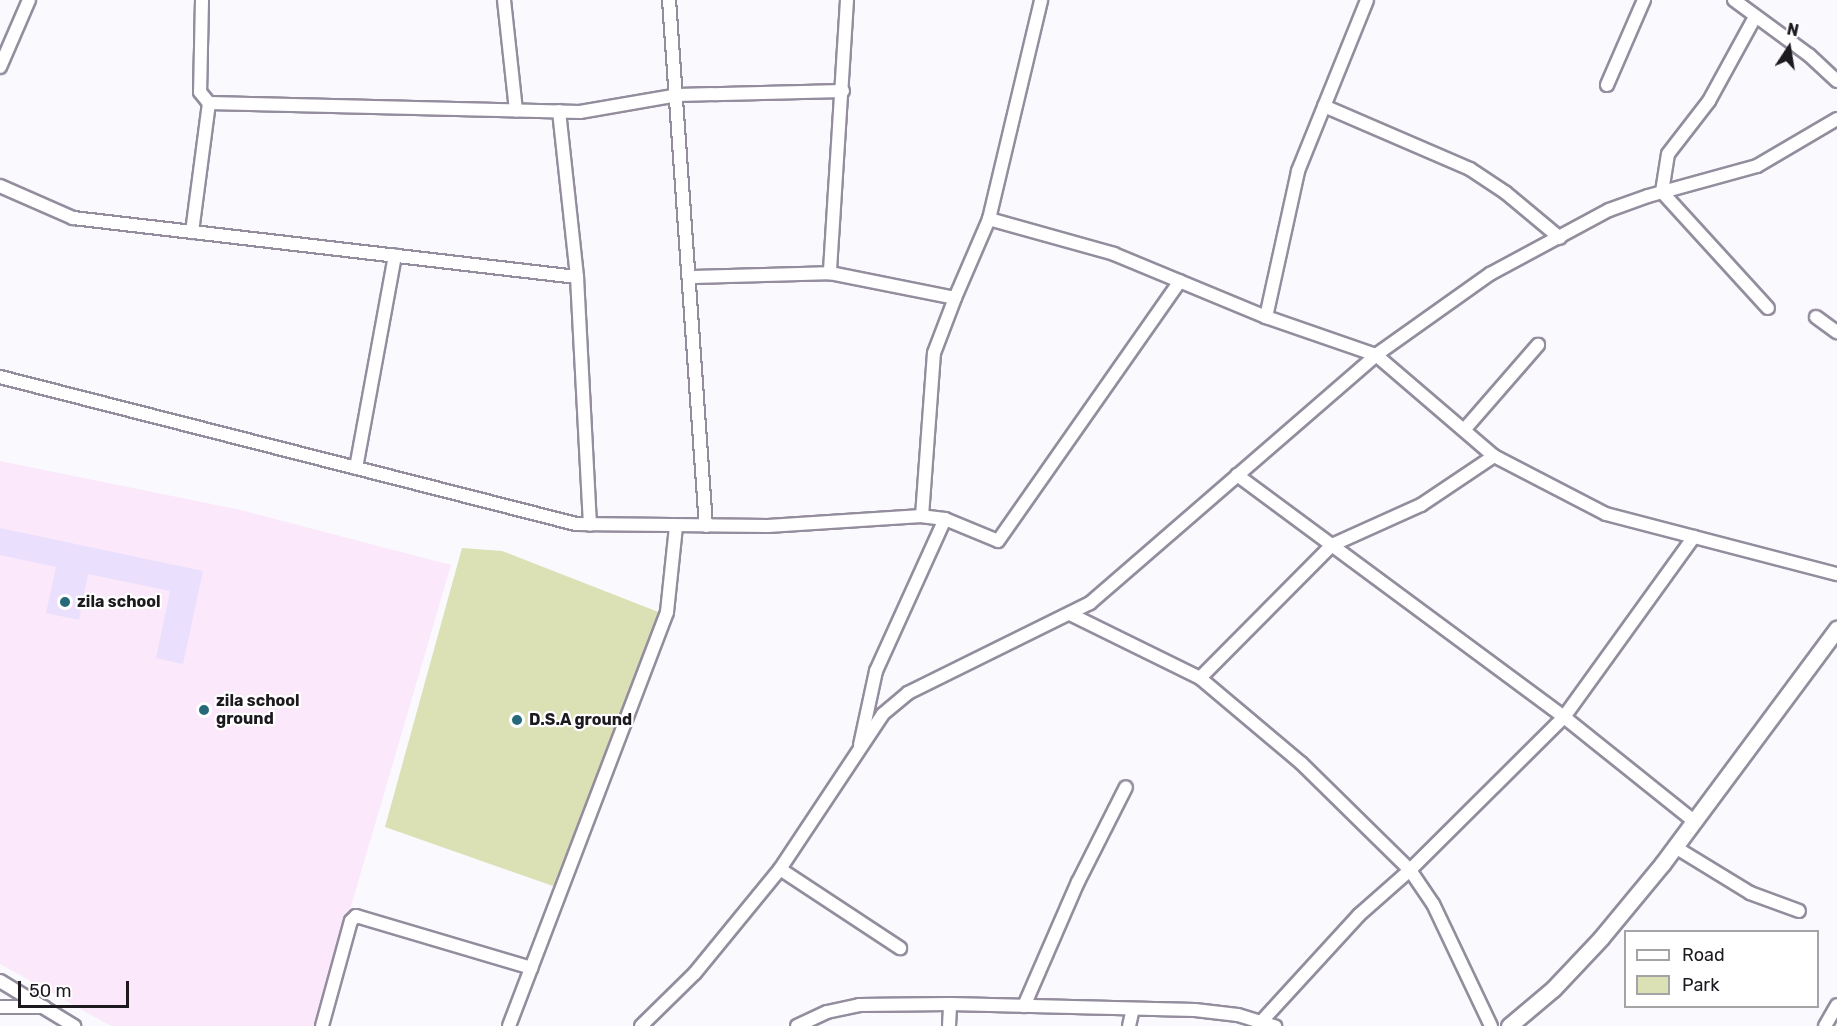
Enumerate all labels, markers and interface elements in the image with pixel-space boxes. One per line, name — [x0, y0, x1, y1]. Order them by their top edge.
north arrow — [1759, 18, 1819, 78]
text: N — [1785, 19, 1800, 40]
place label: zila school — [77, 592, 161, 612]
marker: zila school — [58, 595, 72, 609]
place label: zila school ground — [216, 691, 300, 729]
marker: zila school ground — [197, 703, 211, 717]
place label: D.S.A ground — [529, 710, 633, 730]
marker: D.S.A ground — [510, 713, 524, 727]
legend — [1624, 930, 1819, 1008]
text: Road — [1682, 944, 1725, 966]
scale bar — [21, 969, 132, 1007]
text: Park — [1682, 974, 1719, 996]
text: 50 m — [29, 980, 72, 1002]

